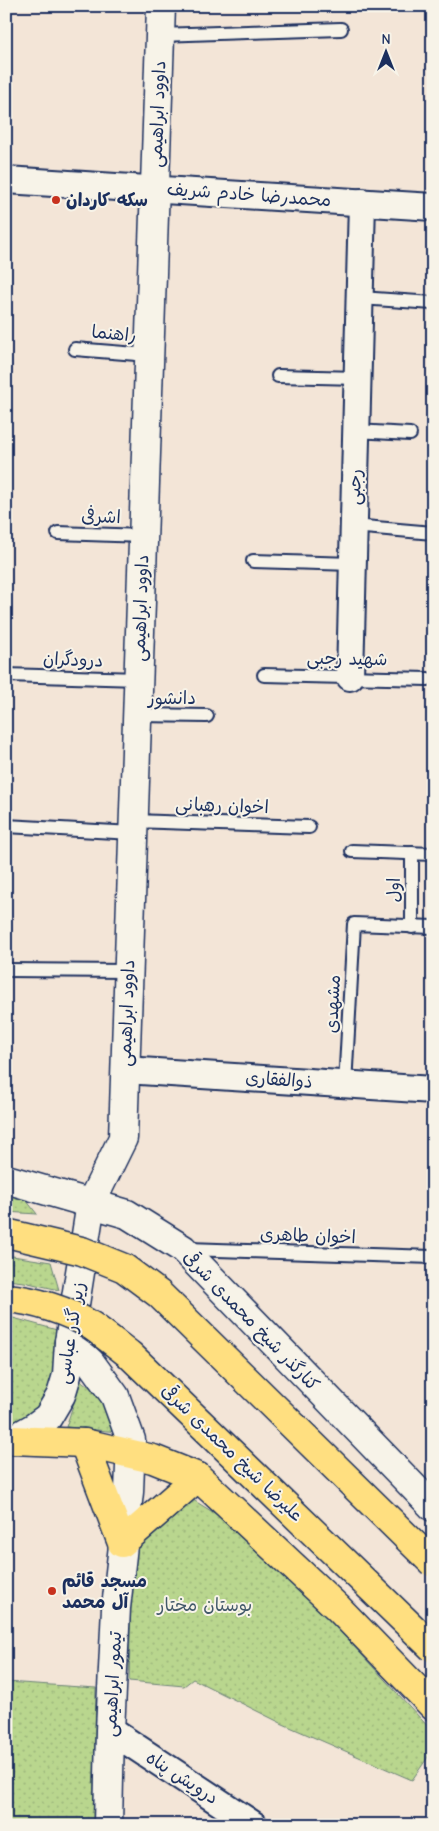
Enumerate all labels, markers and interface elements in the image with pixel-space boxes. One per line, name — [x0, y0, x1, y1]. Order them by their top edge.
north arrow — [362, 28, 412, 78]
text: N — [381, 31, 391, 48]
street label: داوود ابراهیمی — [146, 60, 170, 168]
street label: محمدرضا خادم شریف — [166, 179, 332, 214]
place label: سکه کاردان — [66, 190, 148, 211]
marker: سکه کاردان — [50, 194, 62, 206]
street label: راهنما — [91, 322, 137, 346]
street label: رجبی — [344, 469, 366, 505]
street label: اشرفی — [81, 504, 121, 528]
street label: داوود ابراهیمی — [129, 554, 153, 662]
street label: درودگران — [42, 648, 104, 672]
street label: شهید رجبی — [306, 648, 388, 670]
street label: دانشور — [146, 688, 196, 710]
street label: اخوان رهبانی — [175, 794, 269, 818]
street label: اول — [384, 878, 405, 902]
street label: داوود ابراهیمی — [115, 959, 139, 1067]
street label: مشهدی — [321, 974, 345, 1034]
street label: ذوالفقاری — [245, 1067, 313, 1093]
street label: اخوان طاهری — [260, 1224, 356, 1248]
street label: کنارگذر شیخ محمدی شرقی — [178, 1245, 325, 1396]
street label: زیر گذر عباسی — [53, 1280, 89, 1386]
street label: علیرضا شیخ محمدی شرقی — [156, 1378, 309, 1527]
place label: مسجد قائم آل محمد — [62, 1571, 147, 1613]
marker: مسجد قائم آل محمد — [46, 1585, 58, 1597]
park label: بوستان مختار — [156, 1595, 252, 1616]
street label: تیمور ابراهیمی — [100, 1630, 126, 1737]
street label: درویش پناه — [142, 1747, 222, 1810]

